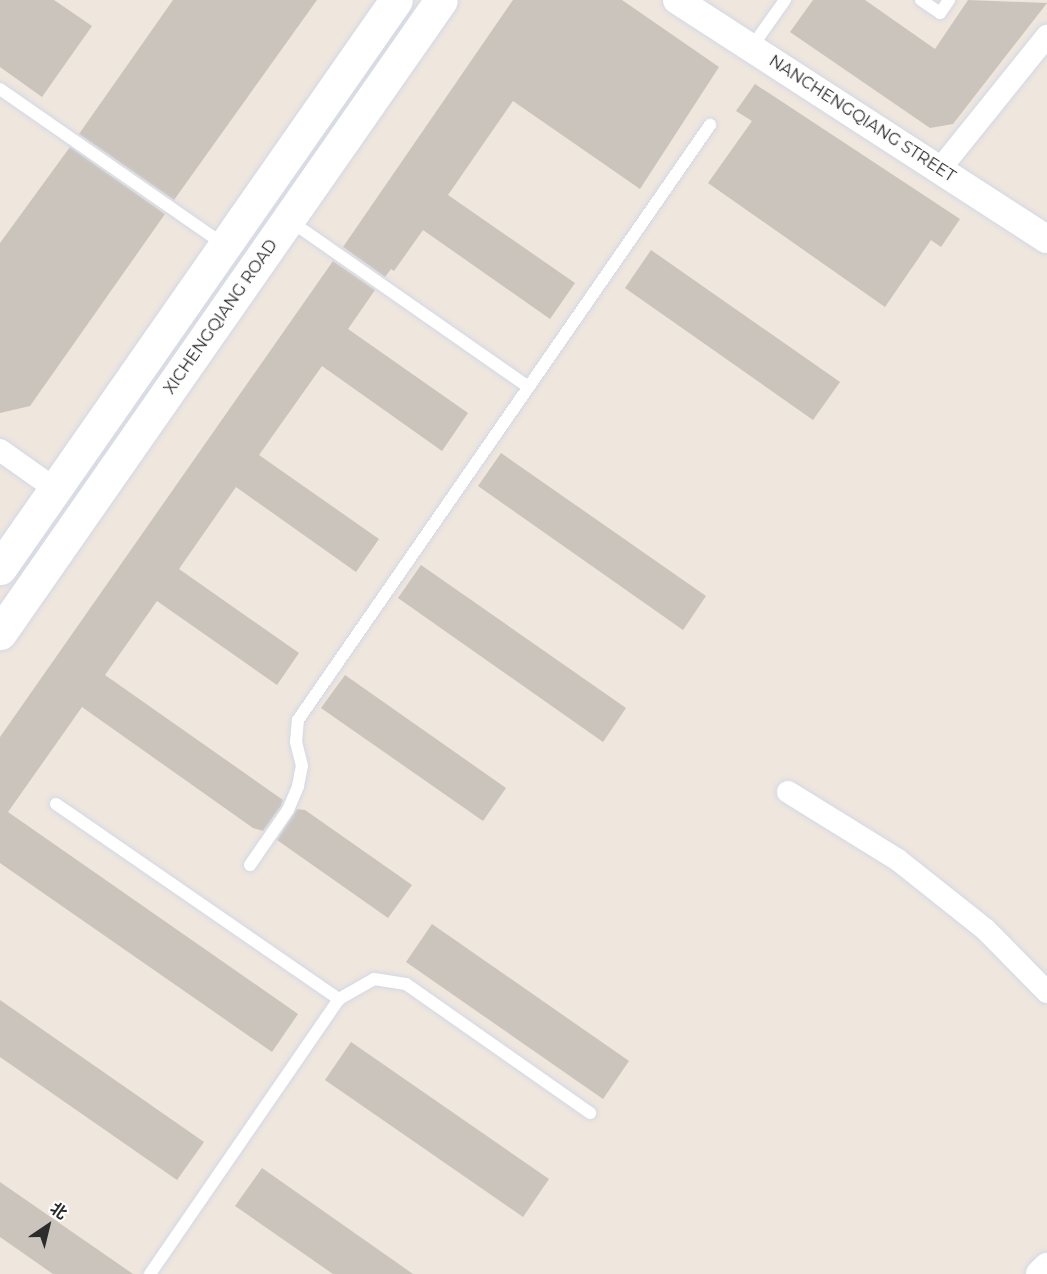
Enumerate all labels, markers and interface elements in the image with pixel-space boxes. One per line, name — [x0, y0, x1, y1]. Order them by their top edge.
street label: NANCHENGQIANG STREET — [765, 52, 959, 186]
street label: XICHENGQIANG ROAD — [160, 236, 282, 398]
north arrow — [18, 1196, 78, 1256]
text: 北 — [47, 1198, 71, 1223]

